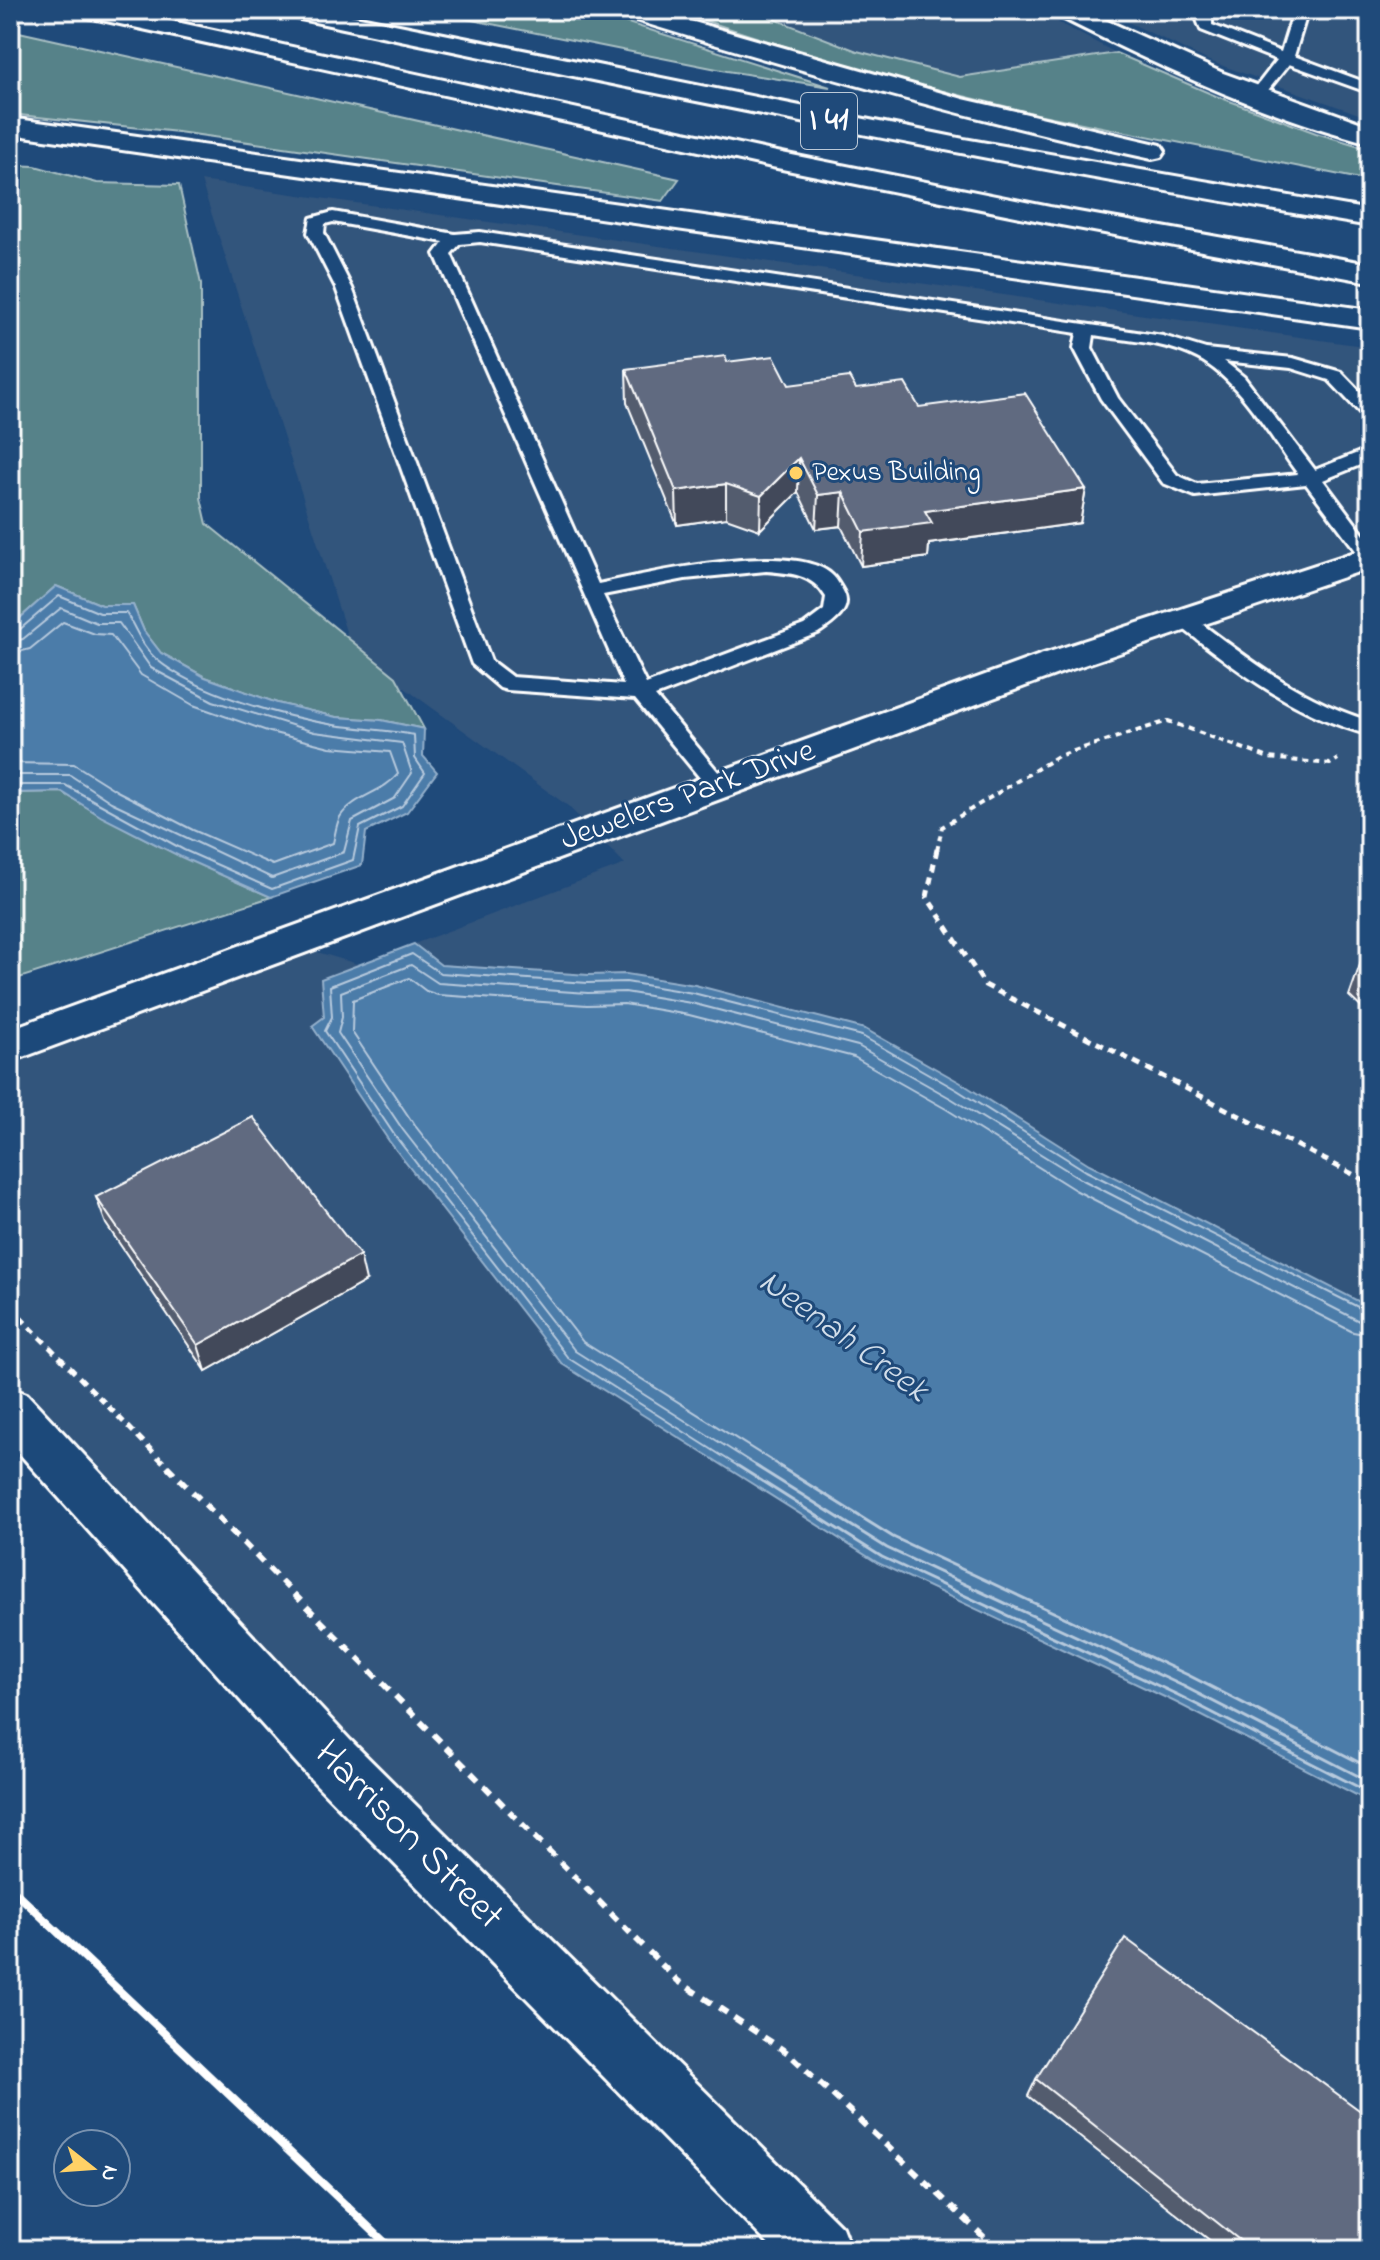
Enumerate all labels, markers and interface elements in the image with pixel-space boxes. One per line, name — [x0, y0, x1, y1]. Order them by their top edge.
road number: I 41 — [801, 93, 857, 149]
place label: Pexus Building — [812, 453, 981, 494]
marker: Pexus Building — [787, 464, 805, 482]
street label: Jewelers Park Drive — [554, 726, 823, 865]
water label: Neenah Creek — [747, 1257, 940, 1418]
street label: Harrison Street — [299, 1727, 517, 1945]
north arrow — [52, 2128, 132, 2208]
text: N — [91, 2161, 126, 2185]

